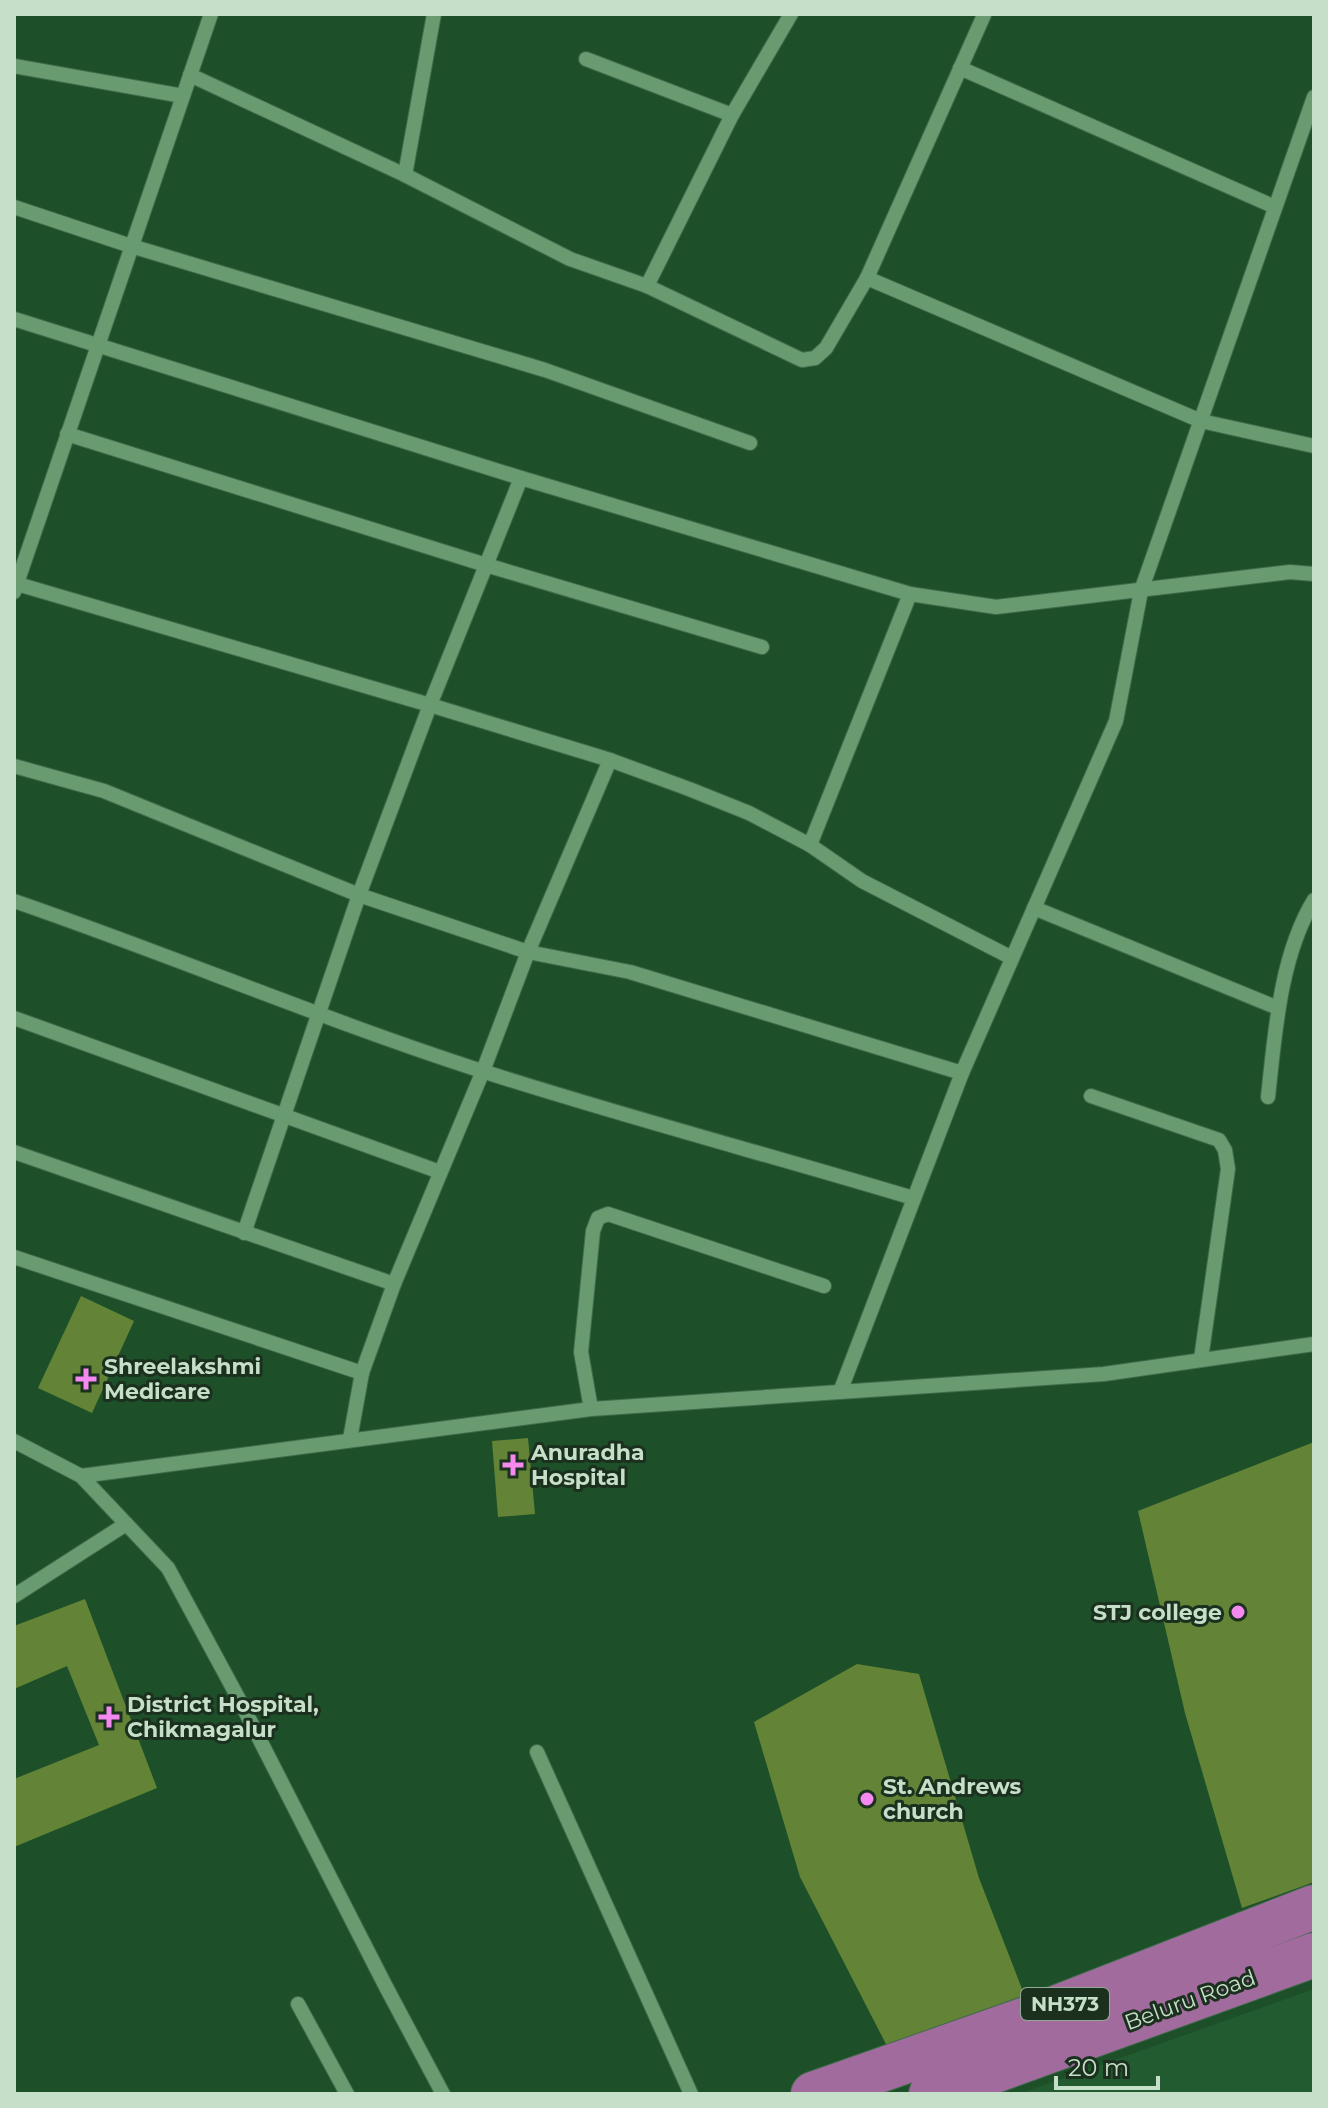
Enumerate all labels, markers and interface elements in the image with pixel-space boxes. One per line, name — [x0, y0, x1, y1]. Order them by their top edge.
place label: Shreelakshmi Medicare — [104, 1353, 261, 1405]
marker: Shreelakshmi Medicare — [75, 1368, 97, 1390]
place label: Anuradha Hospital — [530, 1439, 644, 1491]
marker: Anuradha Hospital — [502, 1454, 524, 1476]
place label: STJ college — [1093, 1599, 1222, 1626]
marker: STJ college — [1229, 1603, 1247, 1621]
place label: District Hospital, Chikmagalur — [127, 1691, 319, 1743]
marker: District Hospital, Chikmagalur — [98, 1706, 120, 1728]
place label: St. Andrews church — [883, 1773, 1022, 1825]
marker: St. Andrews church — [858, 1790, 876, 1808]
street label: Beluru Road — [1121, 1964, 1259, 2036]
road number: NH373 — [1021, 1988, 1109, 2020]
scale bar — [1056, 2040, 1158, 2090]
text: 20 m — [1068, 2053, 1129, 2082]

